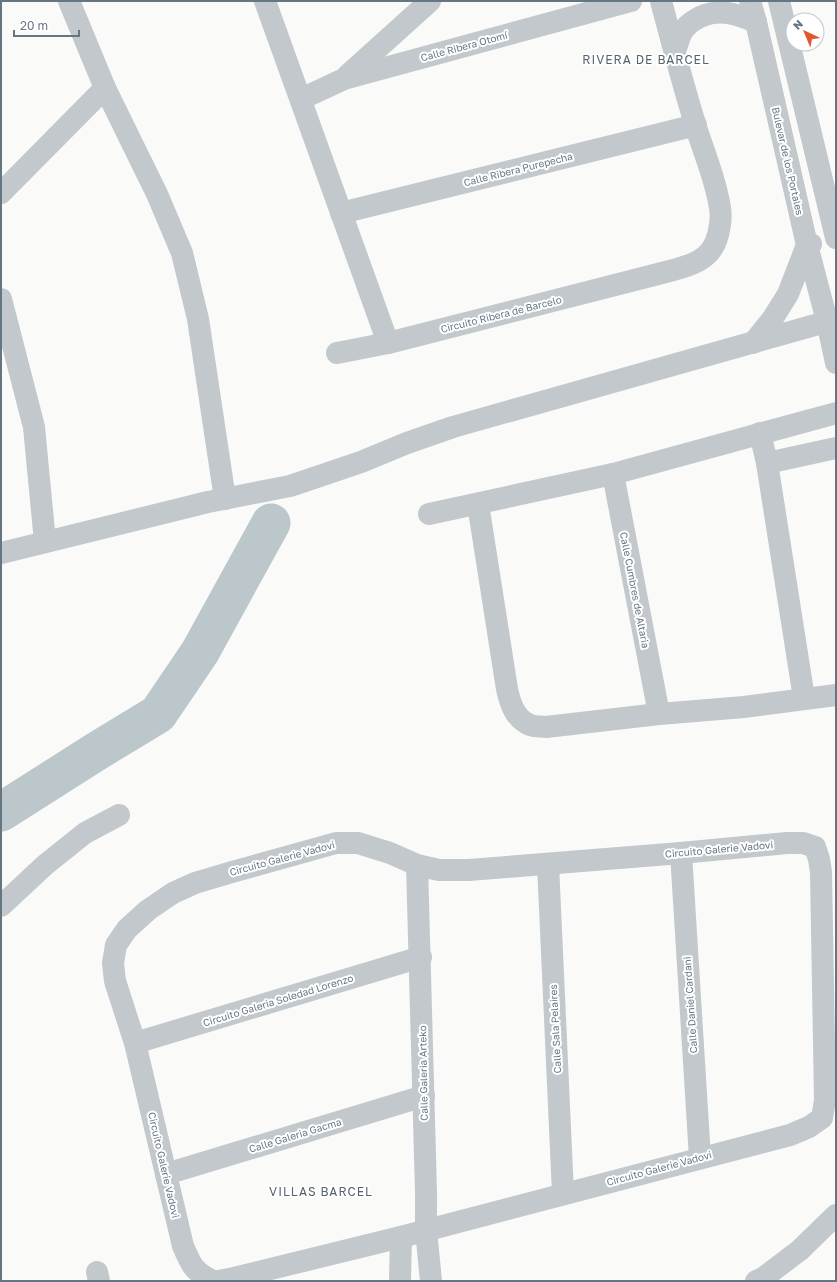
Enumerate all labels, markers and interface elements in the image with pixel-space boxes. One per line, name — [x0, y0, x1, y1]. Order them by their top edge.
scale bar — [14, 12, 79, 38]
north arrow — [785, 12, 825, 52]
text: N — [790, 17, 805, 32]
text: 20 m — [20, 18, 48, 33]
street label: Calle Ribera Otomí — [419, 28, 510, 63]
district label: RIVERA DE BARCEL — [582, 52, 710, 67]
street label: Bulevar de los Portales — [770, 106, 806, 216]
street label: Calle Ribera Purepecha — [462, 150, 574, 188]
street label: Circuito Ribera de Barcelo — [439, 293, 563, 335]
street label: Calle Cumbres de Altaria — [618, 531, 652, 649]
street label: Circuito Galerie Vadovi — [228, 838, 336, 878]
street label: Circuito Galerie Vadovi — [664, 838, 774, 860]
street label: Calle Daniel Cardani — [681, 956, 699, 1054]
street label: Circuito Galeria Soledad Lorenzo — [201, 971, 355, 1029]
street label: Calle Sala Pelaires — [547, 984, 563, 1074]
street label: Calle Galeria Arteko — [416, 1025, 430, 1121]
street label: Circuito Galerie Vadovi — [146, 1111, 182, 1219]
street label: Calle Galeria Gacma — [247, 1115, 343, 1155]
street label: Circuito Galerie Vadovi — [605, 1148, 713, 1188]
district label: VILLAS BARCEL — [269, 1184, 373, 1199]

